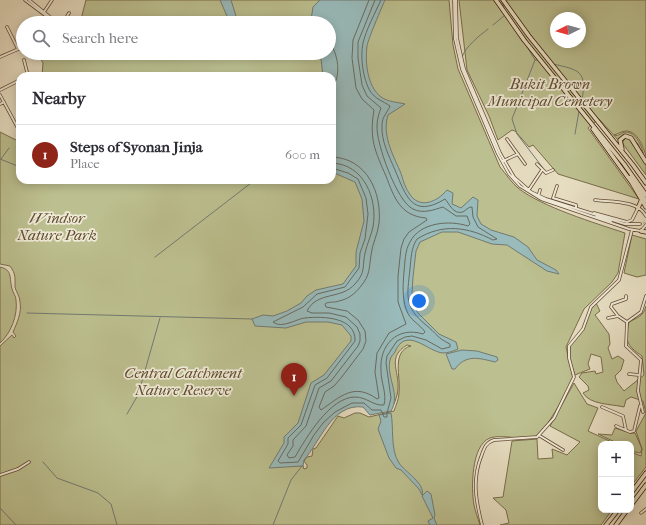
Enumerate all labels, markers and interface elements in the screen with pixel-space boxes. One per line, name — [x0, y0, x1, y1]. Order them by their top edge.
north arrow — [550, 12, 586, 48]
search box — [16, 16, 336, 60]
icon: search — [30, 27, 52, 49]
text: Search here — [62, 29, 138, 47]
park label: Bukit Brown Municipal Cemetery — [487, 75, 613, 110]
text: Nearby — [32, 88, 86, 108]
text: Steps of Syonan Jinja — [70, 138, 203, 156]
text: 1 — [43, 147, 47, 162]
text: 600 m — [285, 147, 320, 162]
text: Place — [70, 156, 100, 171]
park label: Windsor Nature Park — [16, 209, 97, 244]
your location — [409, 291, 429, 311]
pin: 1 — [281, 363, 307, 396]
park label: Central Catchment Nature Reserve — [124, 364, 243, 399]
map controls — [598, 441, 634, 513]
button: + — [598, 441, 634, 477]
button: − — [598, 477, 634, 513]

